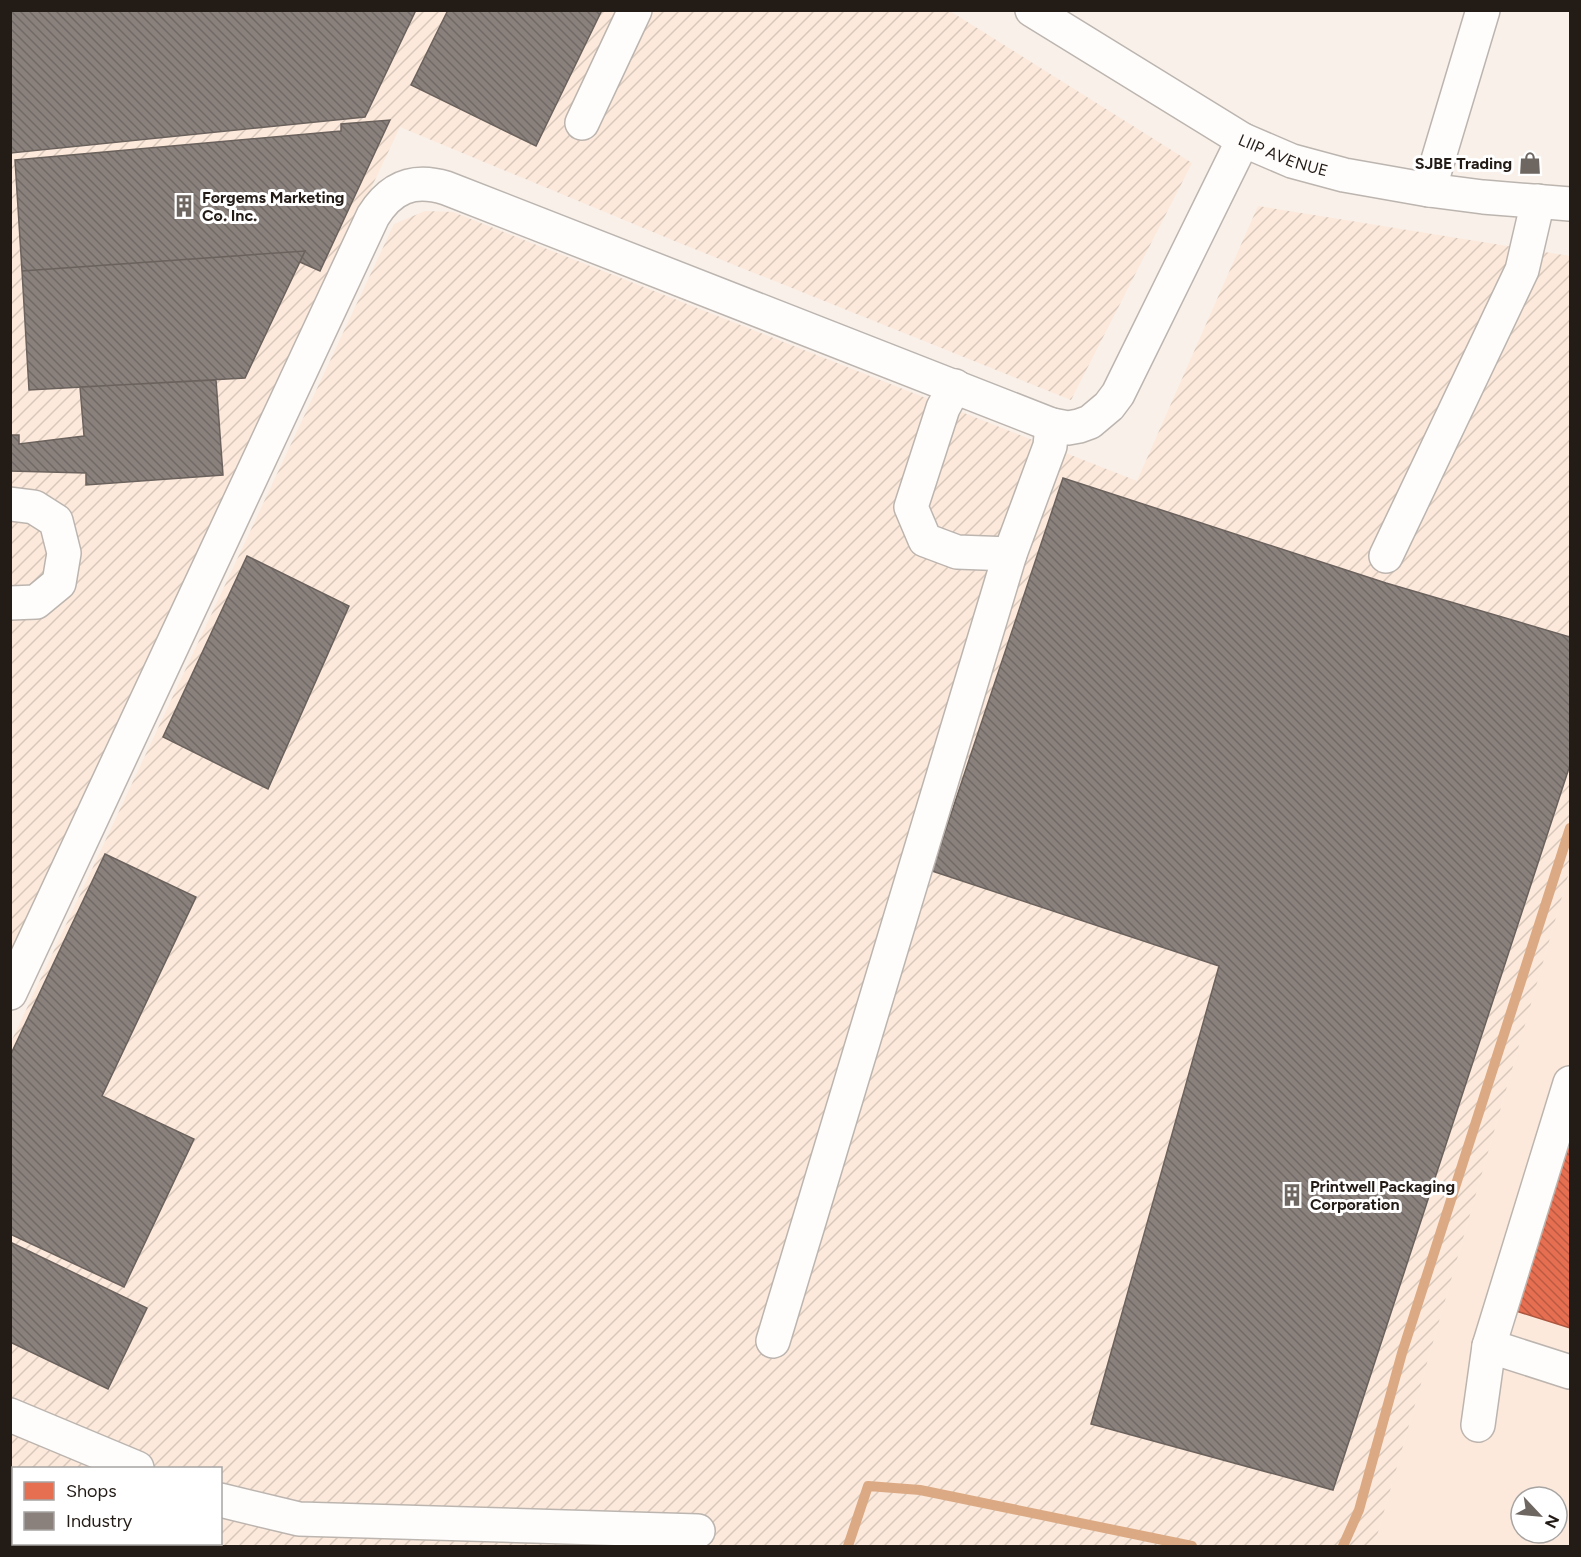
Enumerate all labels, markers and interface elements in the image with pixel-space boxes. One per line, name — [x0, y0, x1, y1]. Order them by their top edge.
street label: LIIP AVENUE — [1236, 130, 1330, 180]
shop icon: SJBE Trading — [1517, 150, 1543, 176]
place label: SJBE Trading — [1415, 154, 1512, 173]
place label: Forgems Marketing Co. Inc. — [202, 188, 344, 225]
building icon: Forgems Marketing Co. Inc. — [171, 193, 197, 219]
place label: Printwell Packaging Corporation — [1310, 1177, 1455, 1214]
building icon: Printwell Packaging Corporation — [1279, 1182, 1305, 1208]
legend — [12, 1467, 222, 1545]
text: Shops — [66, 1480, 117, 1502]
north arrow — [1509, 1485, 1569, 1545]
text: Industry — [66, 1510, 133, 1532]
text: N — [1541, 1512, 1563, 1531]

